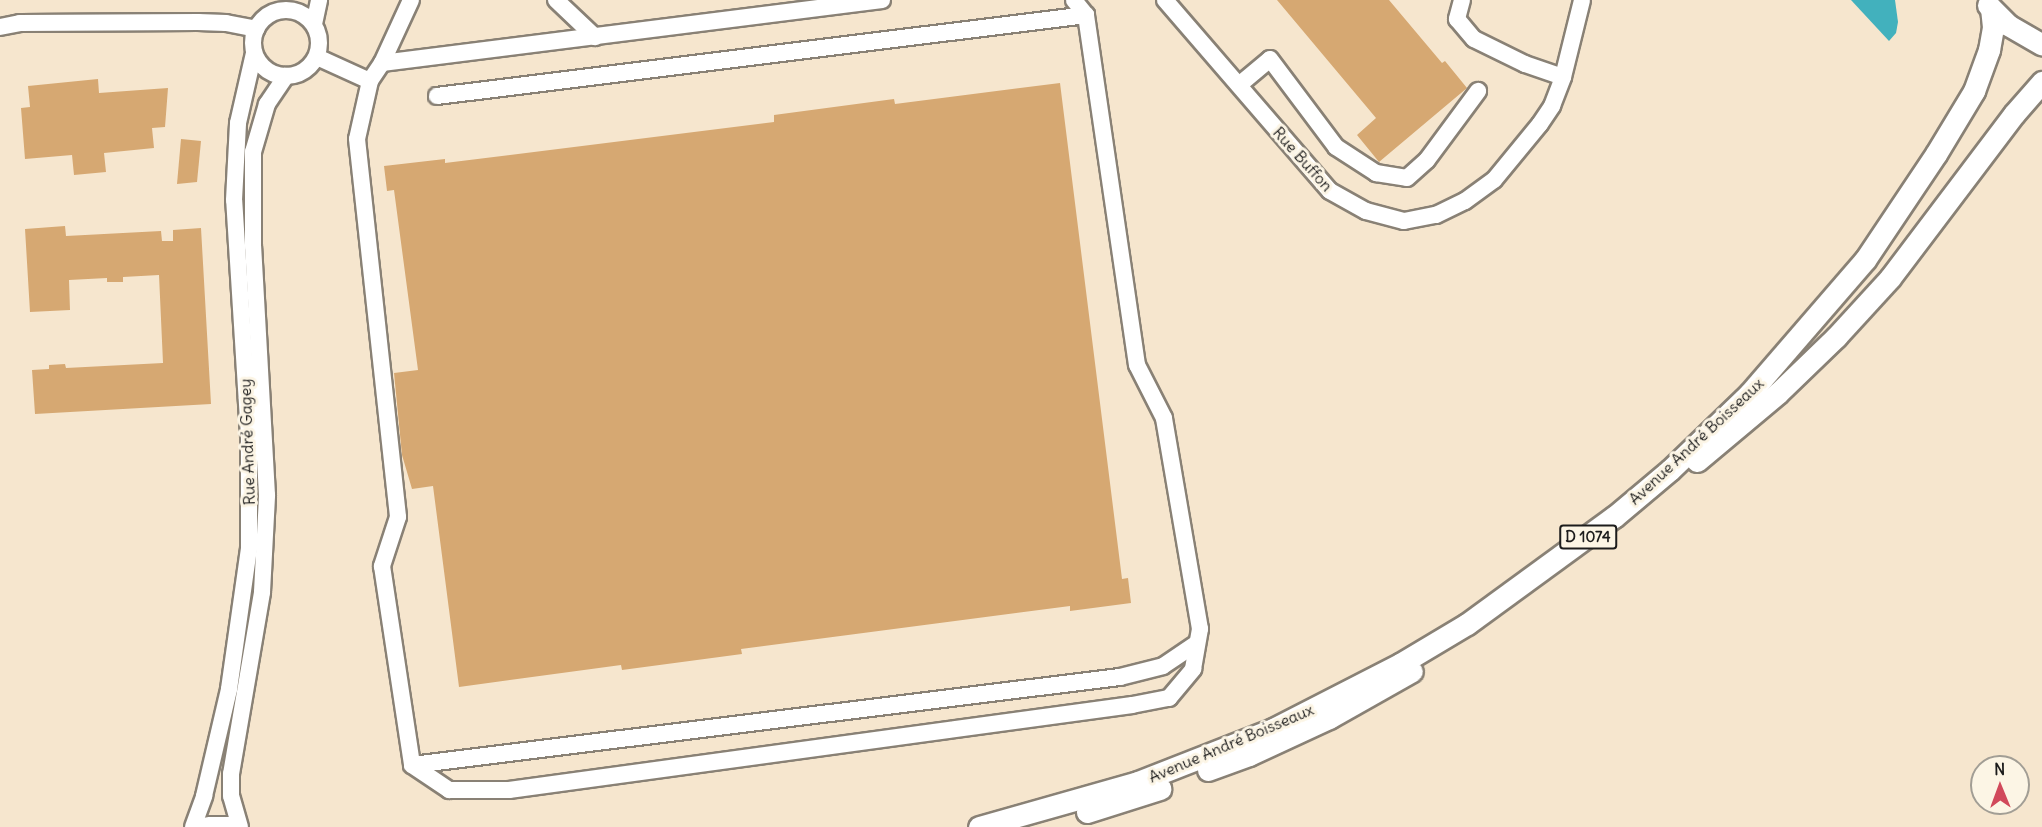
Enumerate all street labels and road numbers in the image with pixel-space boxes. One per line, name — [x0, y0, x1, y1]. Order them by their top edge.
street label: Rue Buffon — [1269, 123, 1337, 195]
street label: Avenue André Boisseaux — [1625, 373, 1767, 509]
street label: Rue André Gagey — [235, 378, 259, 506]
road number: D 1074 — [1558, 525, 1618, 549]
street label: Avenue André Boisseaux — [1146, 700, 1316, 786]

